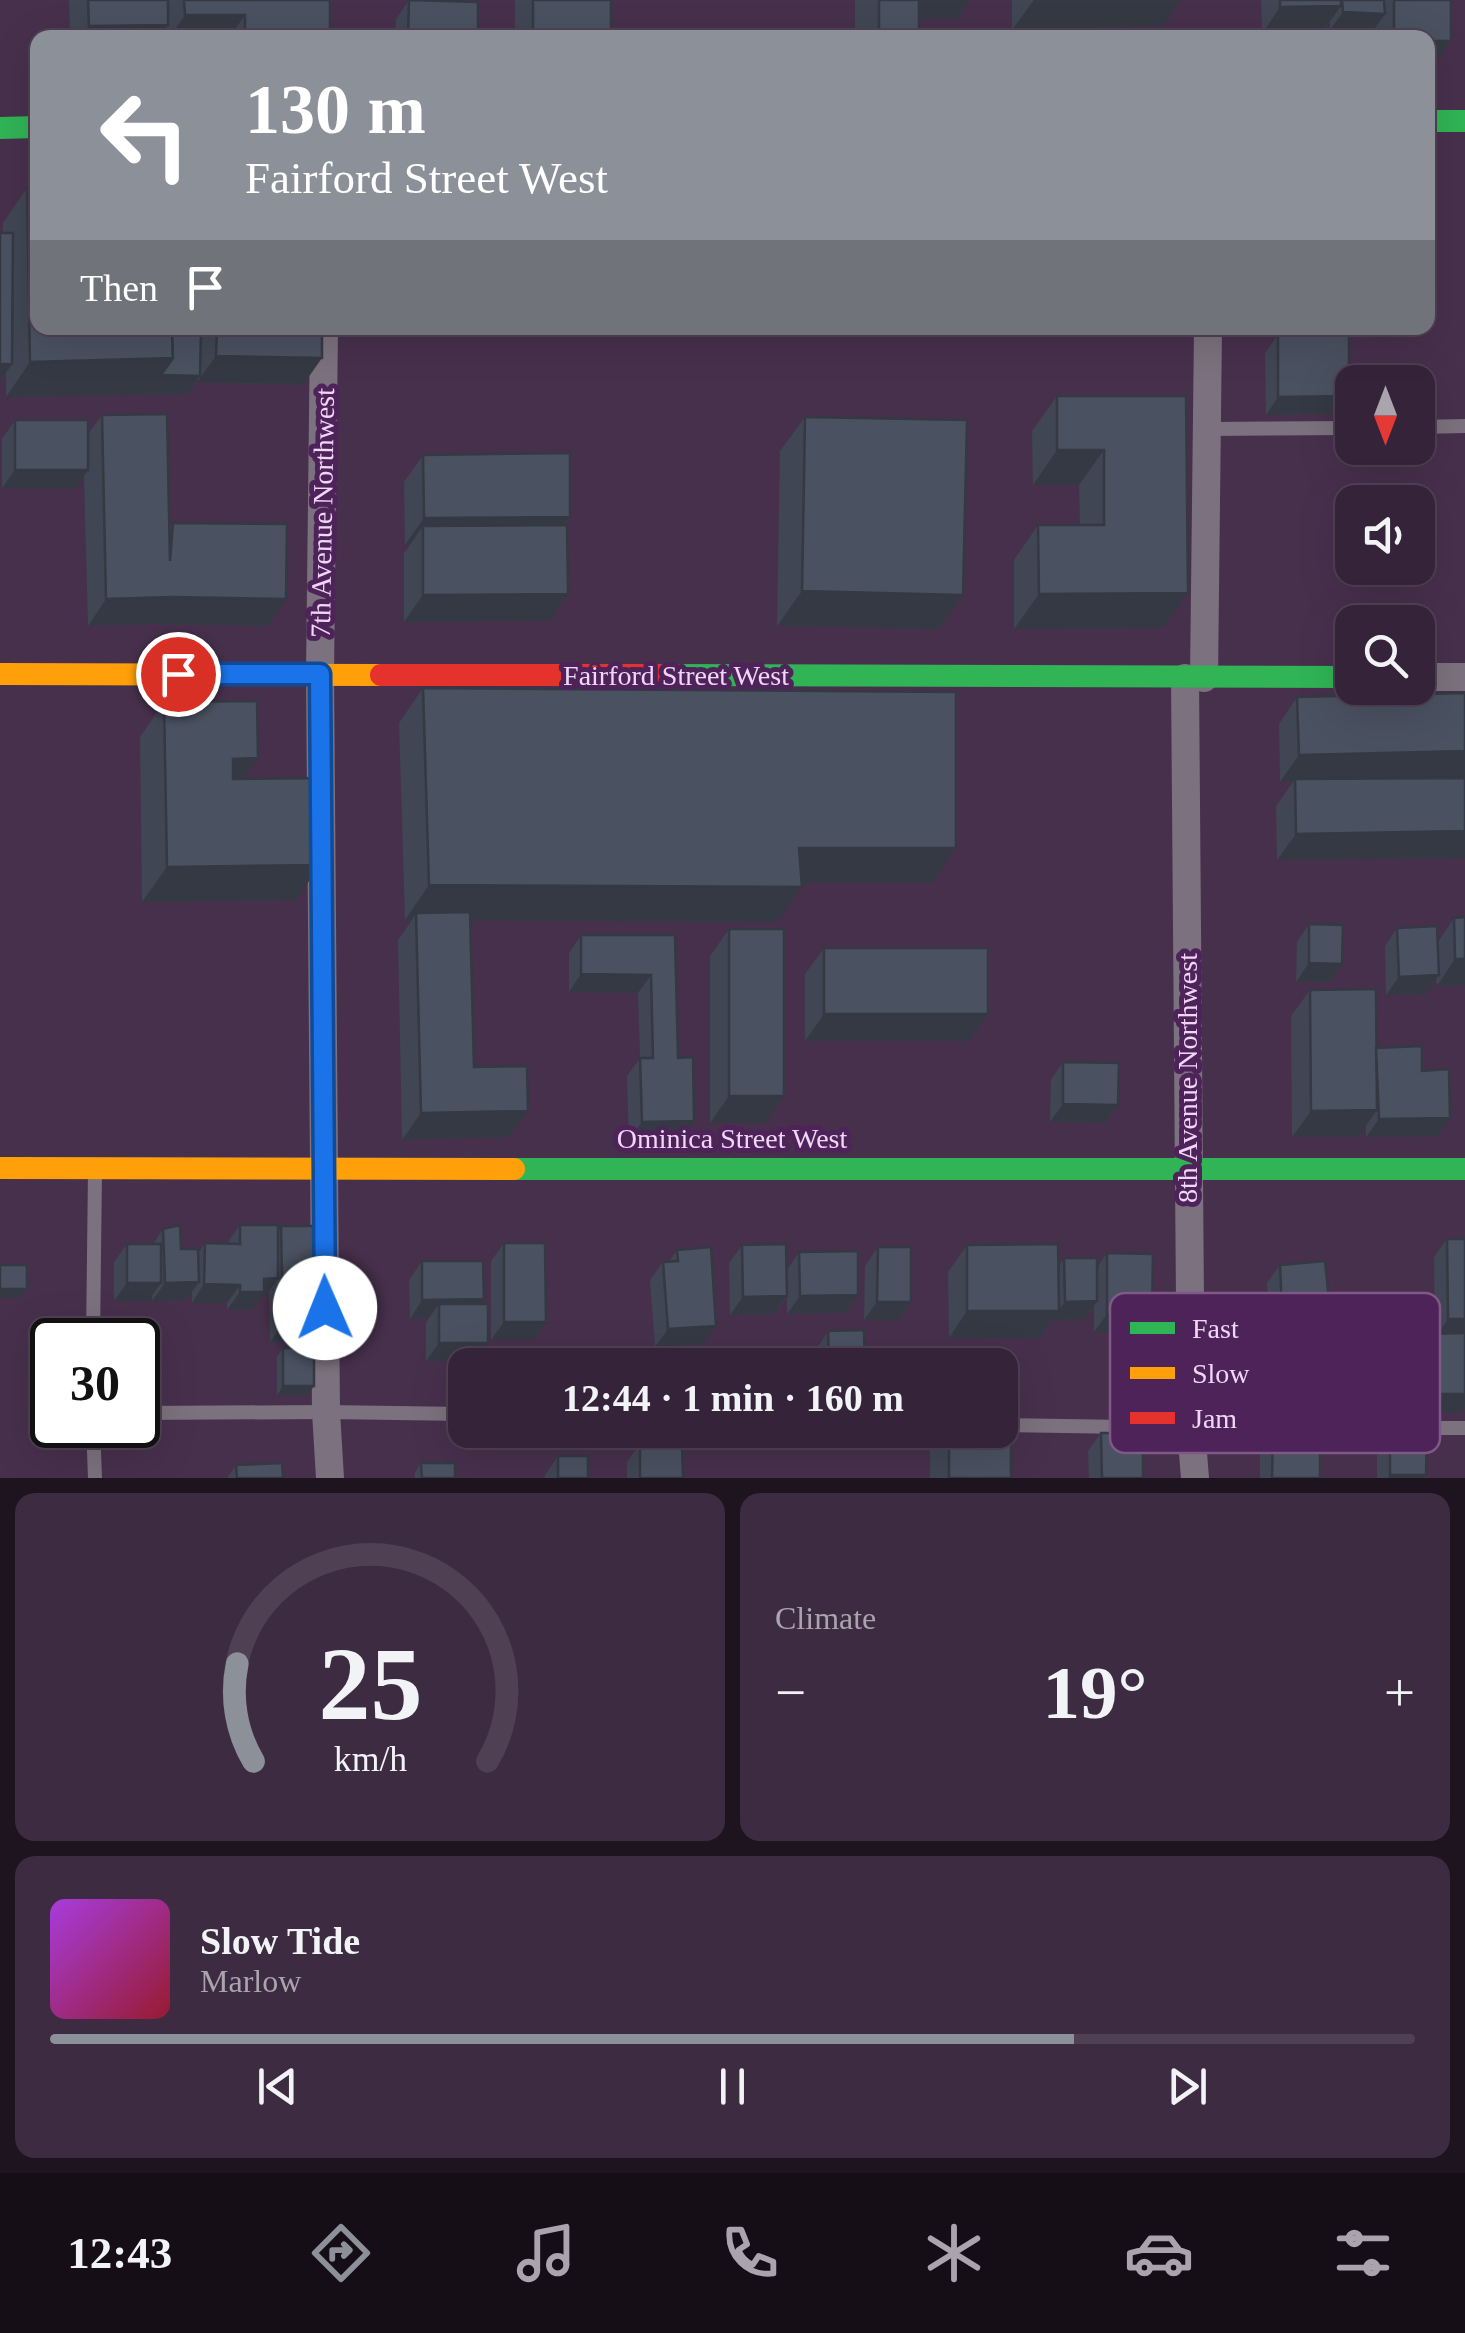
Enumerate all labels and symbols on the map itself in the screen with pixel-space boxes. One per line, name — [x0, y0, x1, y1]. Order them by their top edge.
north arrow — [1335, 365, 1435, 465]
street label: 7th Avenue Northwest — [305, 388, 340, 638]
pin — [136, 632, 221, 717]
street label: Fairford Street West — [563, 660, 789, 691]
street label: 8th Avenue Northwest — [1172, 953, 1203, 1203]
street label: Ominica Street West — [617, 1123, 847, 1154]
position arrow — [273, 1256, 377, 1360]
legend — [1110, 1293, 1440, 1453]
text: Fast — [1192, 1313, 1239, 1344]
speed limit sign: 30 — [30, 1318, 160, 1448]
text: Slow — [1192, 1358, 1250, 1389]
text: Jam — [1192, 1403, 1237, 1434]

